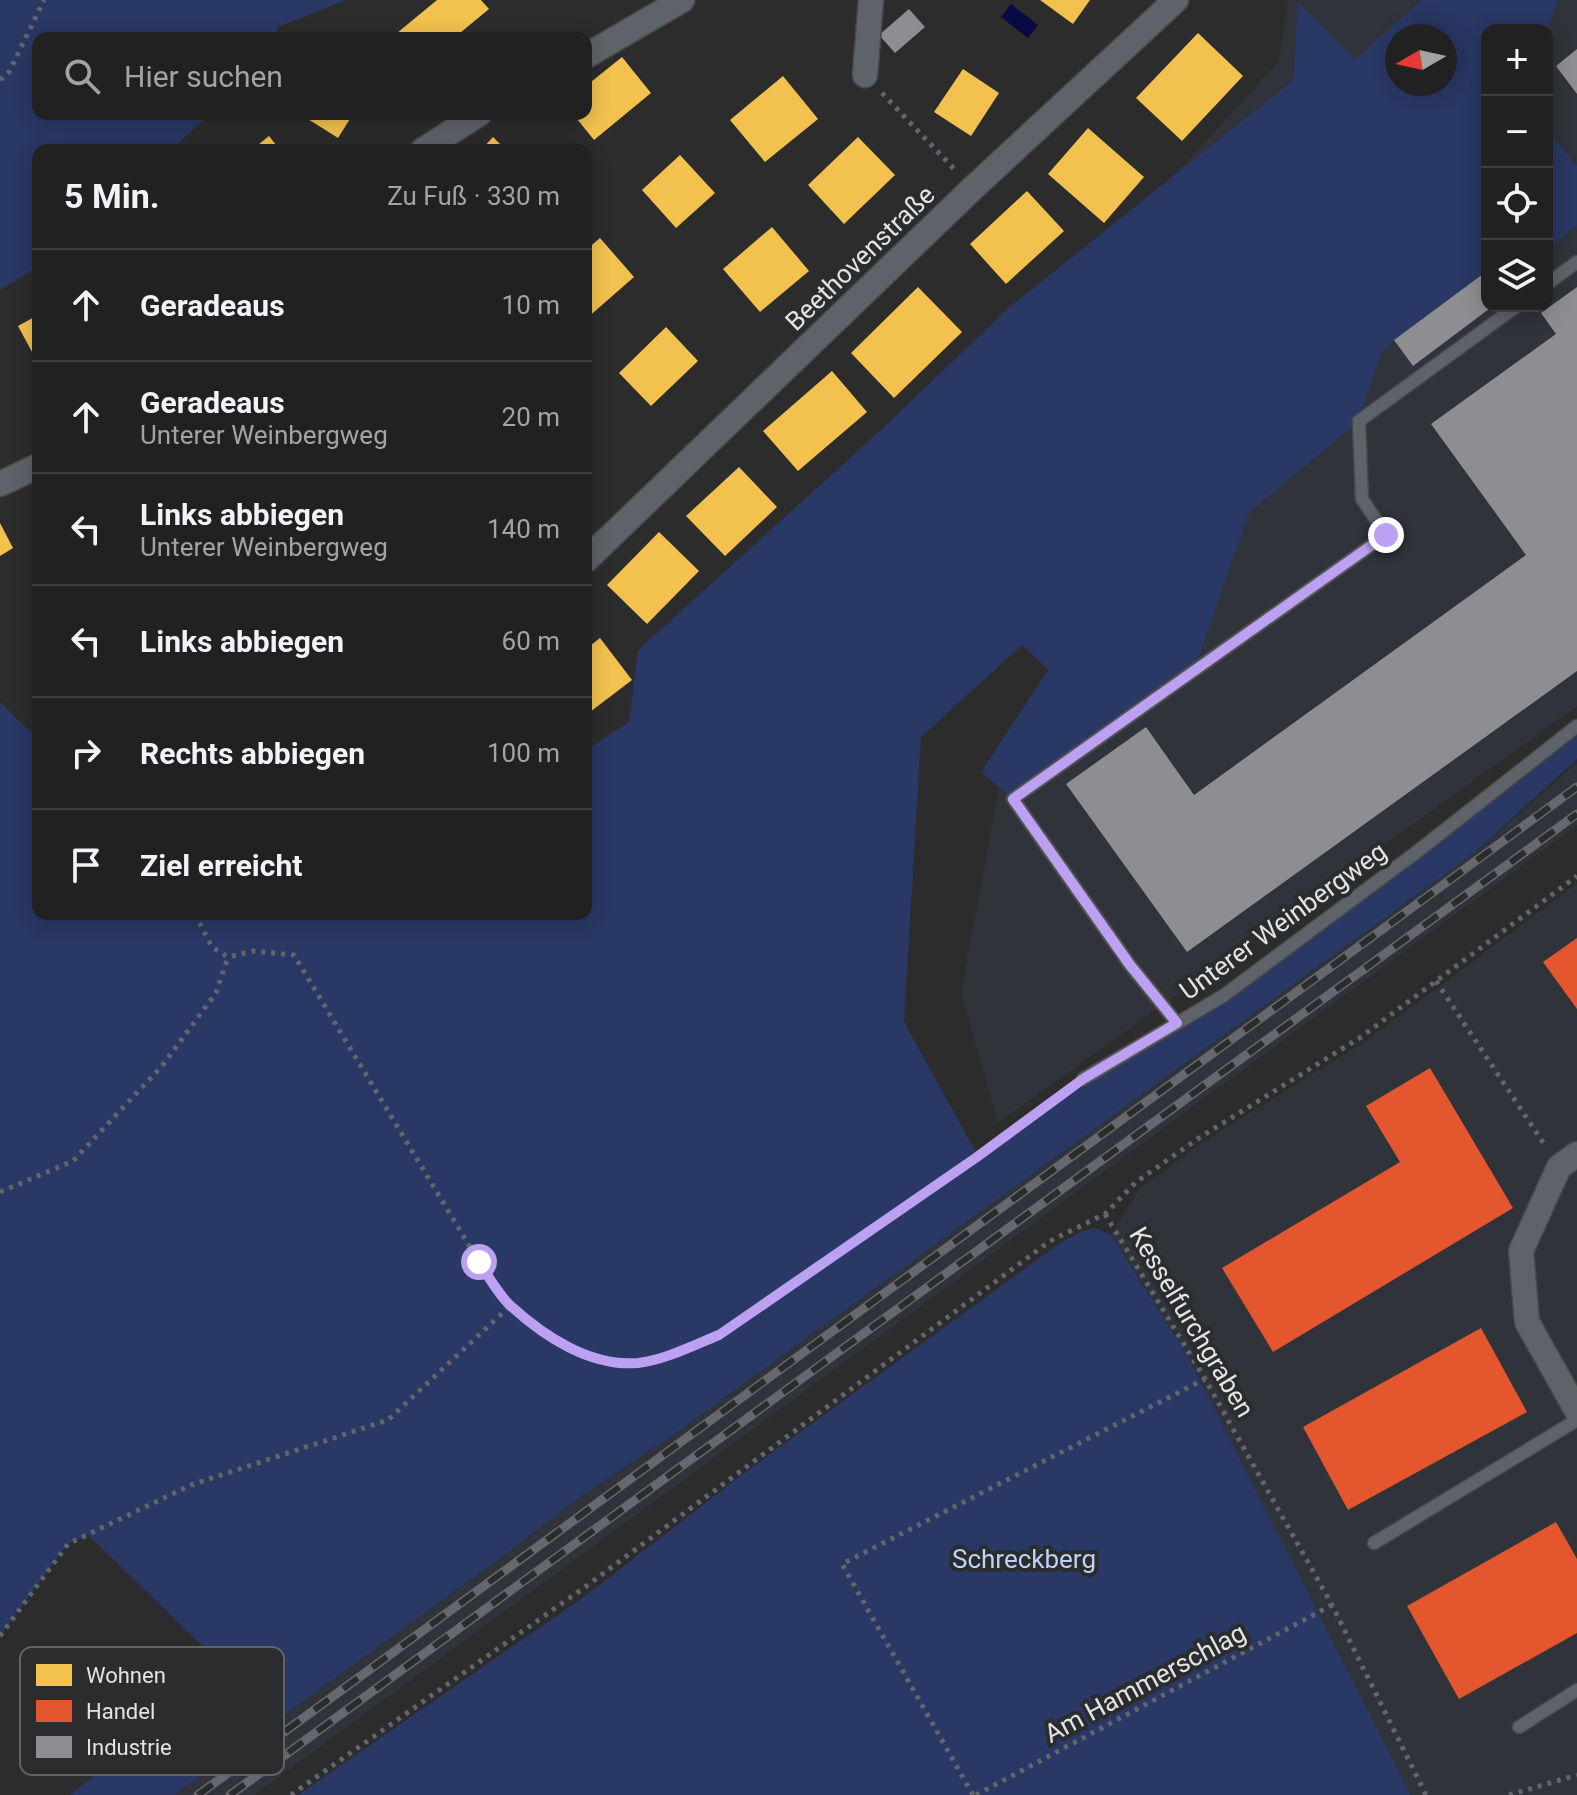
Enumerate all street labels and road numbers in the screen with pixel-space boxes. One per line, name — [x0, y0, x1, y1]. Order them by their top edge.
street label: Beethovenstraße — [779, 179, 941, 337]
street label: Unterer Weinbergweg — [1174, 836, 1392, 1006]
street label: Kesselfurchgraben — [1123, 1222, 1261, 1422]
street label: Am Hammerschlag — [1039, 1617, 1251, 1749]

